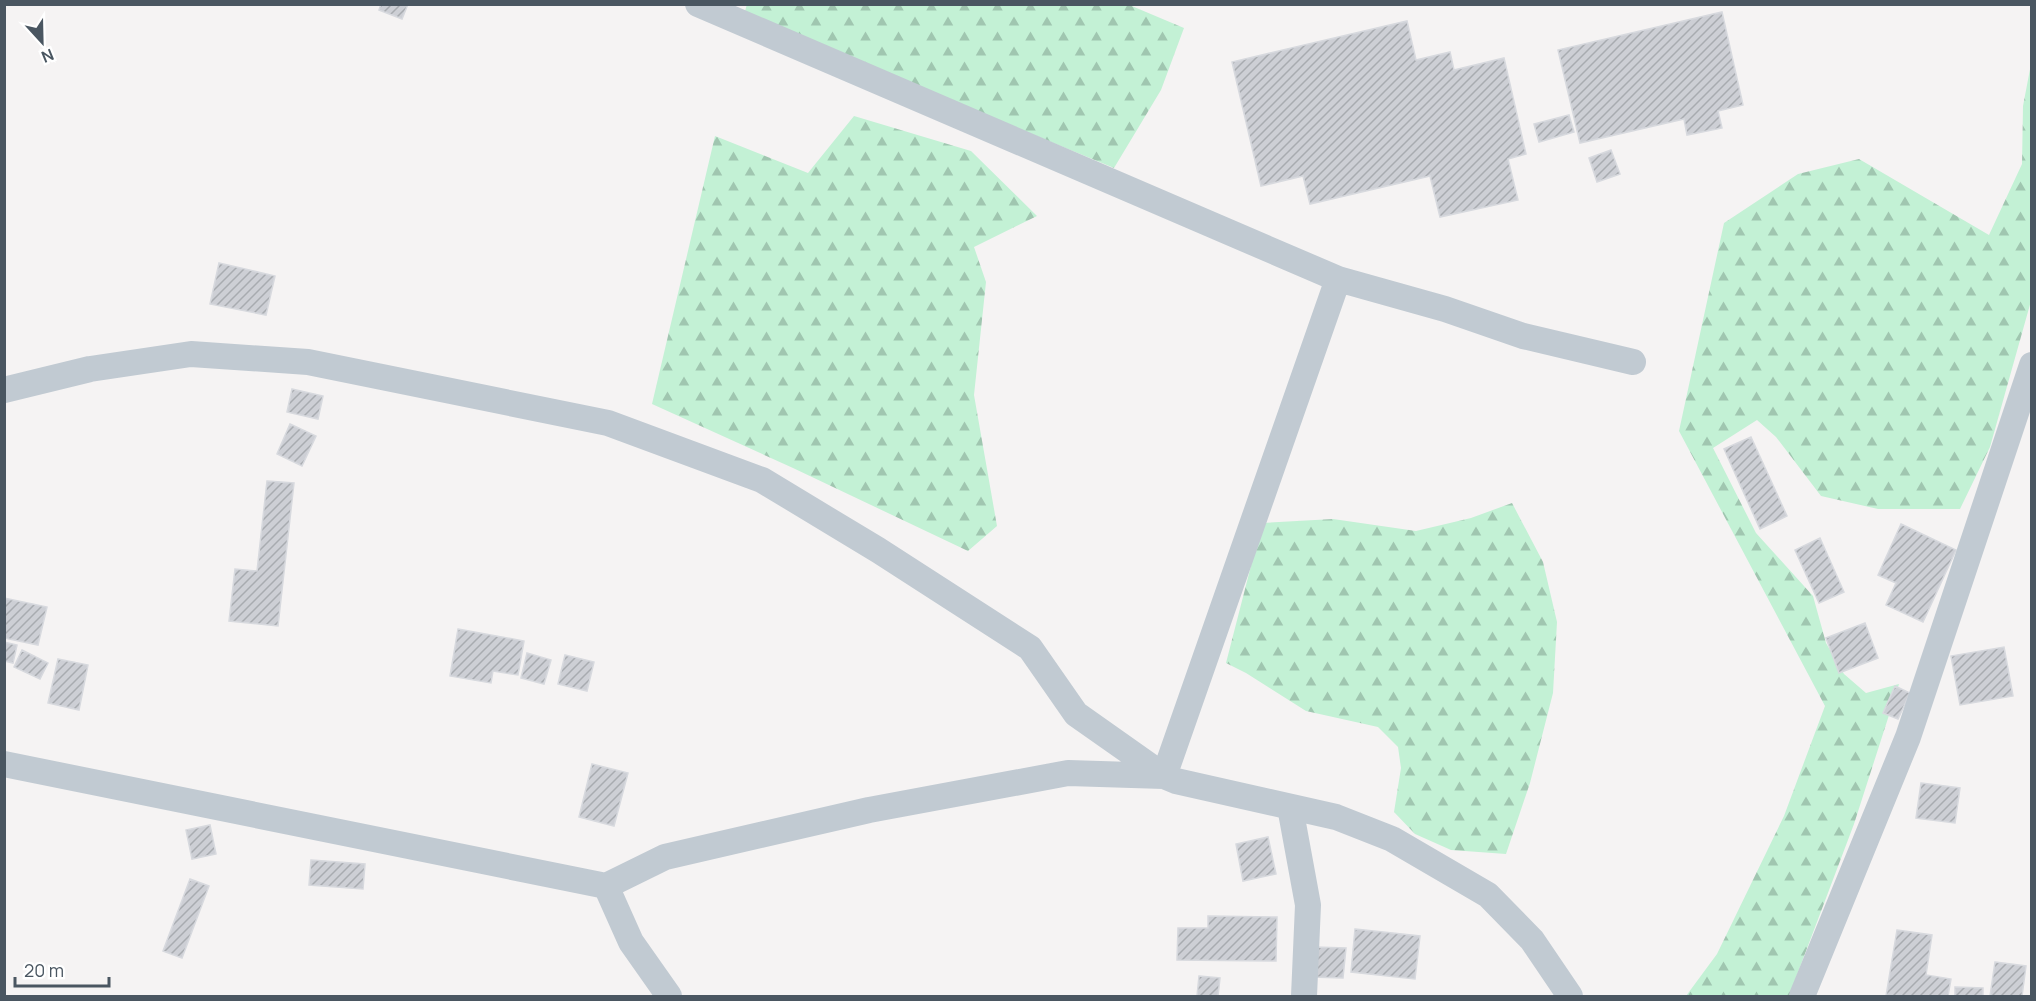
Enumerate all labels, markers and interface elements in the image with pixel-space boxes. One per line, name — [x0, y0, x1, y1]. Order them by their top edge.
north arrow — [12, 12, 72, 72]
text: N — [38, 44, 57, 68]
scale bar — [15, 950, 110, 988]
text: 20 m — [24, 958, 64, 982]

